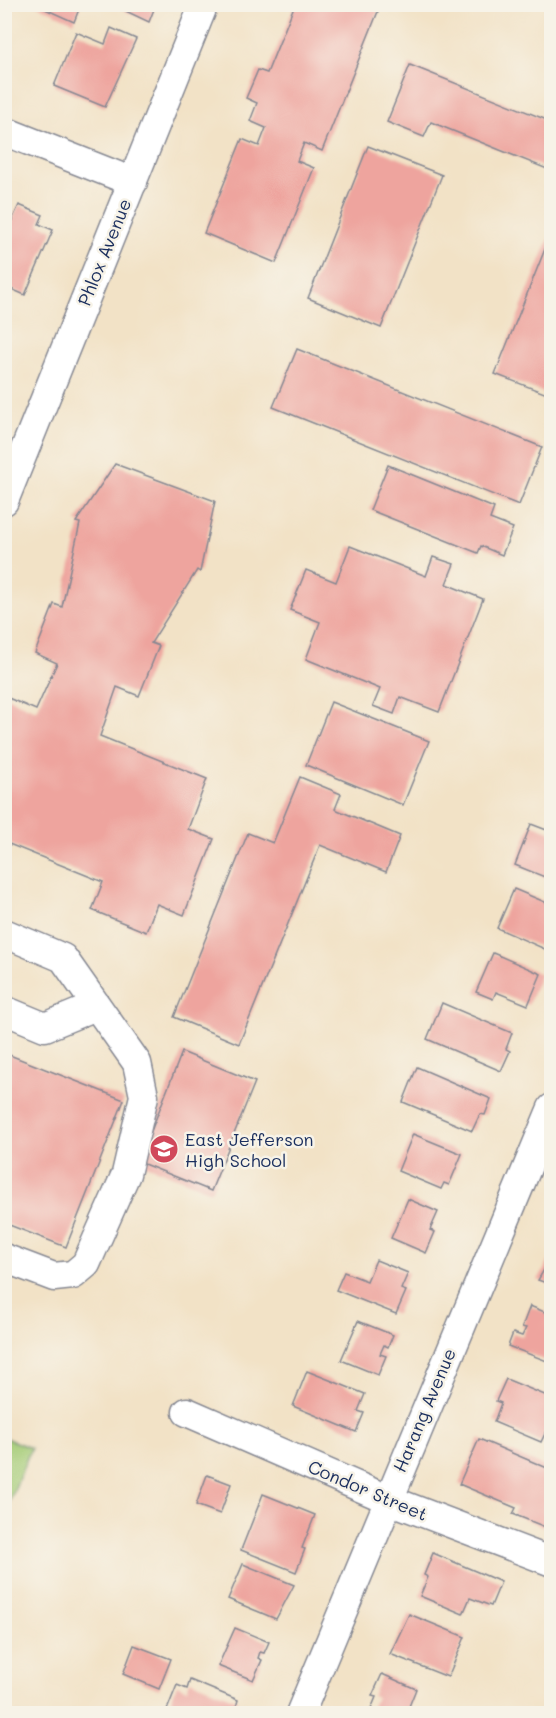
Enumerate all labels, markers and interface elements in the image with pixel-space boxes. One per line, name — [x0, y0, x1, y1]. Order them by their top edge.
street label: Phlox Avenue — [72, 195, 136, 309]
place label: East Jefferson High School — [185, 1127, 314, 1172]
school or university icon: East Jefferson High School — [148, 1133, 180, 1165]
street label: Harang Avenue — [387, 1344, 461, 1476]
street label: Condor Street — [305, 1454, 431, 1526]

